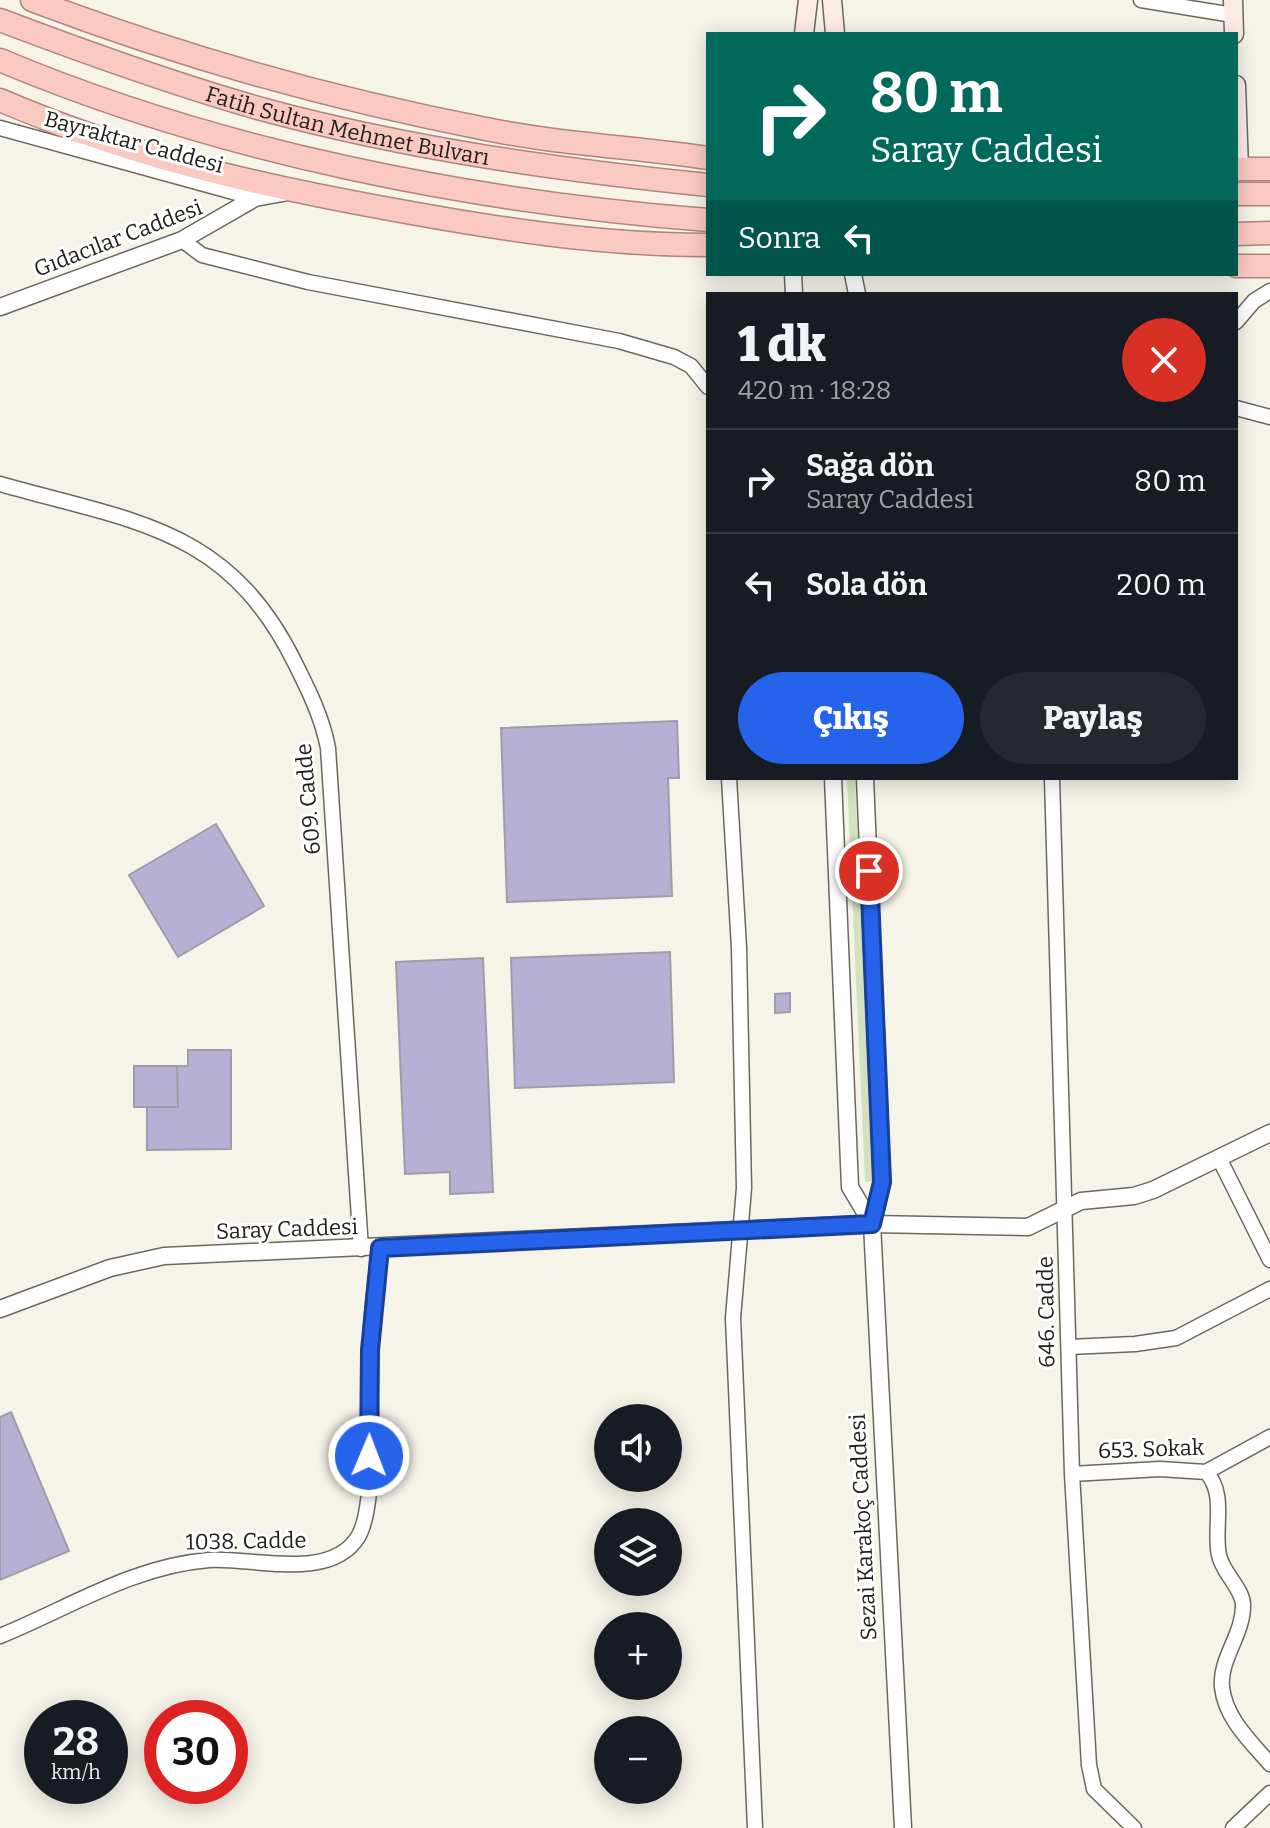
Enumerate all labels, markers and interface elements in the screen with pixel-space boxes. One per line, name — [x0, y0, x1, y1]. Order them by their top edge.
text: 80 m — [870, 60, 1003, 127]
icon: right — [738, 64, 842, 168]
street label: Fatih Sultan Mehmet Bulvarı — [202, 80, 492, 171]
street label: Bayraktar Caddesi — [41, 105, 227, 179]
text: Saray Caddesi — [870, 128, 1103, 172]
street label: Gıdacılar Caddesi — [30, 193, 206, 283]
icon: left — [837, 216, 881, 260]
text: Sonra — [738, 220, 821, 256]
text: 1 dk — [738, 316, 826, 374]
button: close — [1122, 318, 1206, 402]
text: 420 m · 18:28 — [738, 375, 891, 406]
text: Sağa dön — [806, 448, 934, 484]
icon: right — [738, 459, 782, 503]
text: 80 m — [1134, 463, 1206, 499]
text: Saray Caddesi — [806, 484, 974, 515]
icon: left — [738, 563, 782, 607]
text: Sola dön — [806, 567, 927, 603]
text: 200 m — [1117, 567, 1206, 603]
button: Çıkış — [738, 672, 964, 764]
button: Paylaş — [980, 672, 1206, 764]
street label: 609. Cadde — [290, 742, 326, 856]
pin — [835, 837, 903, 905]
icon: arrive — [847, 849, 891, 893]
street label: Saray Caddesi — [216, 1213, 359, 1245]
street label: 646. Cadde — [1032, 1256, 1060, 1368]
map controls — [594, 1404, 682, 1804]
button: sound — [594, 1404, 682, 1492]
street label: Sezai Karakoç Caddesi — [844, 1412, 882, 1641]
position arrow — [327, 1414, 411, 1498]
street label: 653. Sokak — [1097, 1434, 1205, 1464]
button: layers — [594, 1508, 682, 1596]
street label: 1038. Cadde — [185, 1526, 307, 1556]
button: + — [594, 1612, 682, 1700]
speed limit sign: 30 — [144, 1700, 248, 1804]
button: − — [594, 1716, 682, 1804]
text: 28 — [53, 1718, 99, 1766]
text: km/h — [51, 1760, 101, 1784]

